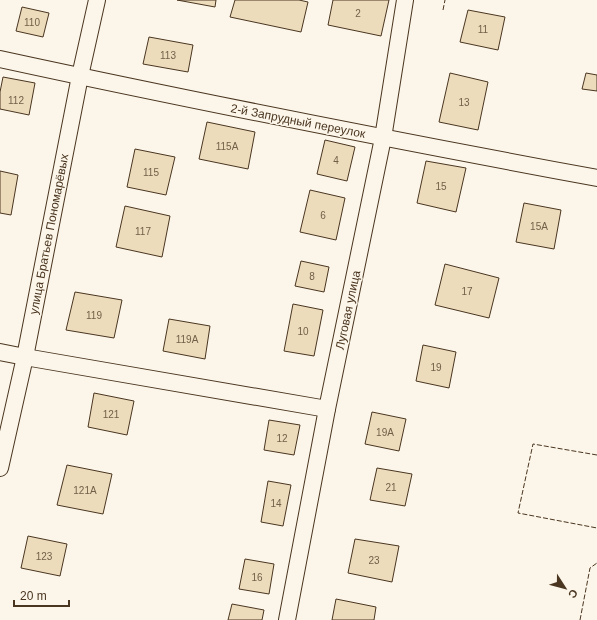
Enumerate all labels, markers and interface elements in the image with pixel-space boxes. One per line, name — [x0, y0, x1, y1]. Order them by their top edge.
house number: 2 — [355, 8, 361, 19]
house number: 110 — [24, 17, 40, 28]
house number: 11 — [478, 24, 489, 35]
house number: 113 — [160, 50, 176, 61]
house number: 112 — [8, 95, 24, 106]
house number: 13 — [458, 97, 470, 108]
street label: 2-й Запрудный переулок — [230, 101, 367, 141]
house number: 115А — [216, 141, 239, 152]
street label: улица Братьев Пономарёвых — [27, 153, 71, 315]
house number: 4 — [333, 155, 339, 166]
house number: 115 — [143, 167, 159, 178]
house number: 15 — [435, 181, 447, 192]
house number: 6 — [320, 210, 326, 221]
house number: 15А — [530, 221, 548, 232]
house number: 117 — [135, 226, 151, 237]
street label: Луговая улица — [333, 269, 363, 351]
house number: 8 — [309, 271, 315, 282]
house number: 17 — [461, 286, 473, 297]
house number: 119 — [86, 310, 102, 321]
house number: 10 — [297, 326, 309, 337]
house number: 119А — [176, 334, 199, 345]
house number: 19 — [430, 362, 442, 373]
house number: 121 — [103, 409, 120, 420]
house number: 19А — [376, 427, 394, 438]
house number: 12 — [276, 433, 288, 444]
house number: 21 — [385, 482, 397, 493]
house number: 121А — [73, 485, 97, 496]
house number: 14 — [270, 498, 282, 509]
house number: 123 — [36, 551, 53, 562]
house number: 23 — [368, 555, 380, 566]
north arrow — [545, 568, 585, 608]
house number: 16 — [251, 572, 263, 583]
scale bar — [14, 582, 69, 608]
text: С — [566, 587, 580, 601]
text: 20 m — [20, 589, 47, 603]

